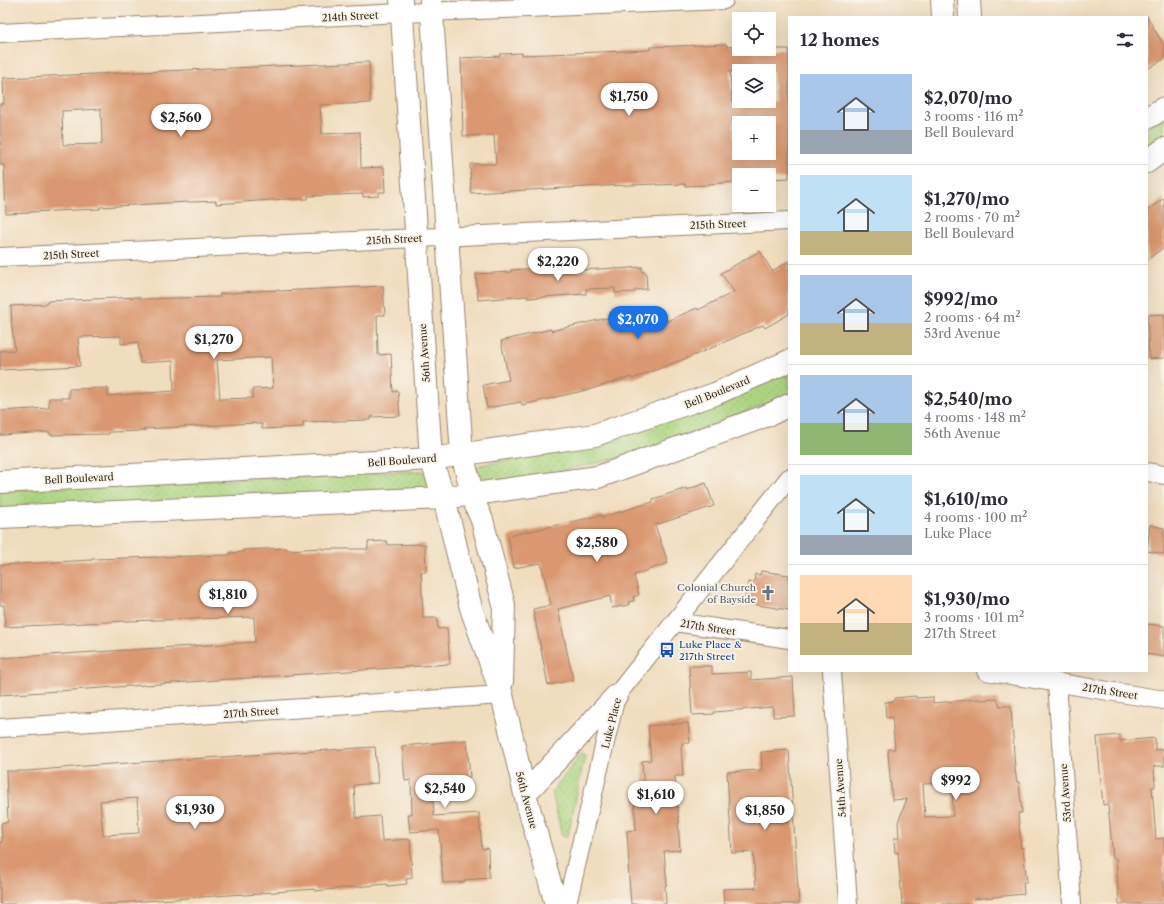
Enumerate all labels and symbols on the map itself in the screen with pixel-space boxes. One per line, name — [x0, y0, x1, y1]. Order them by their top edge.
street label: 214th Street — [321, 9, 379, 24]
pin: $1,750 — [596, 83, 662, 117]
pin: $2,560 — [148, 104, 214, 138]
street label: 215th Street — [690, 217, 747, 232]
street label: 215th Street — [366, 232, 423, 247]
street label: 215th Street — [43, 247, 100, 262]
pin: $2,220 — [525, 248, 591, 282]
pin: $2,070 — [605, 306, 671, 340]
street label: 56th Avenue — [416, 323, 433, 383]
pin: $1,270 — [181, 326, 247, 360]
street label: Bell Boulevard — [683, 373, 752, 411]
street label: Bell Boulevard — [367, 452, 437, 469]
street label: Bell Boulevard — [44, 470, 114, 487]
pin: $2,580 — [564, 529, 630, 563]
pin: $1,810 — [195, 581, 261, 615]
place label: Colonial Church of Bayside — [677, 581, 757, 606]
church icon: Colonial Church of Bayside — [759, 584, 777, 602]
street label: 217th Street — [679, 617, 737, 638]
place label: Luke Place & 217th Street — [679, 638, 742, 663]
bus stop icon: Luke Place & 217th Street — [658, 641, 676, 659]
street label: 217th Street — [1081, 681, 1139, 702]
street label: Luke Place — [599, 696, 624, 750]
street label: 217th Street — [223, 704, 280, 721]
street label: 54th Avenue — [832, 758, 849, 818]
street label: 53rd Avenue — [1057, 763, 1074, 823]
pin: $992 — [932, 767, 980, 801]
street label: 56th Avenue — [513, 770, 541, 831]
pin: $2,540 — [412, 775, 478, 809]
pin: $1,610 — [623, 781, 689, 815]
pin: $1,930 — [162, 796, 228, 830]
pin: $1,850 — [732, 797, 798, 831]

